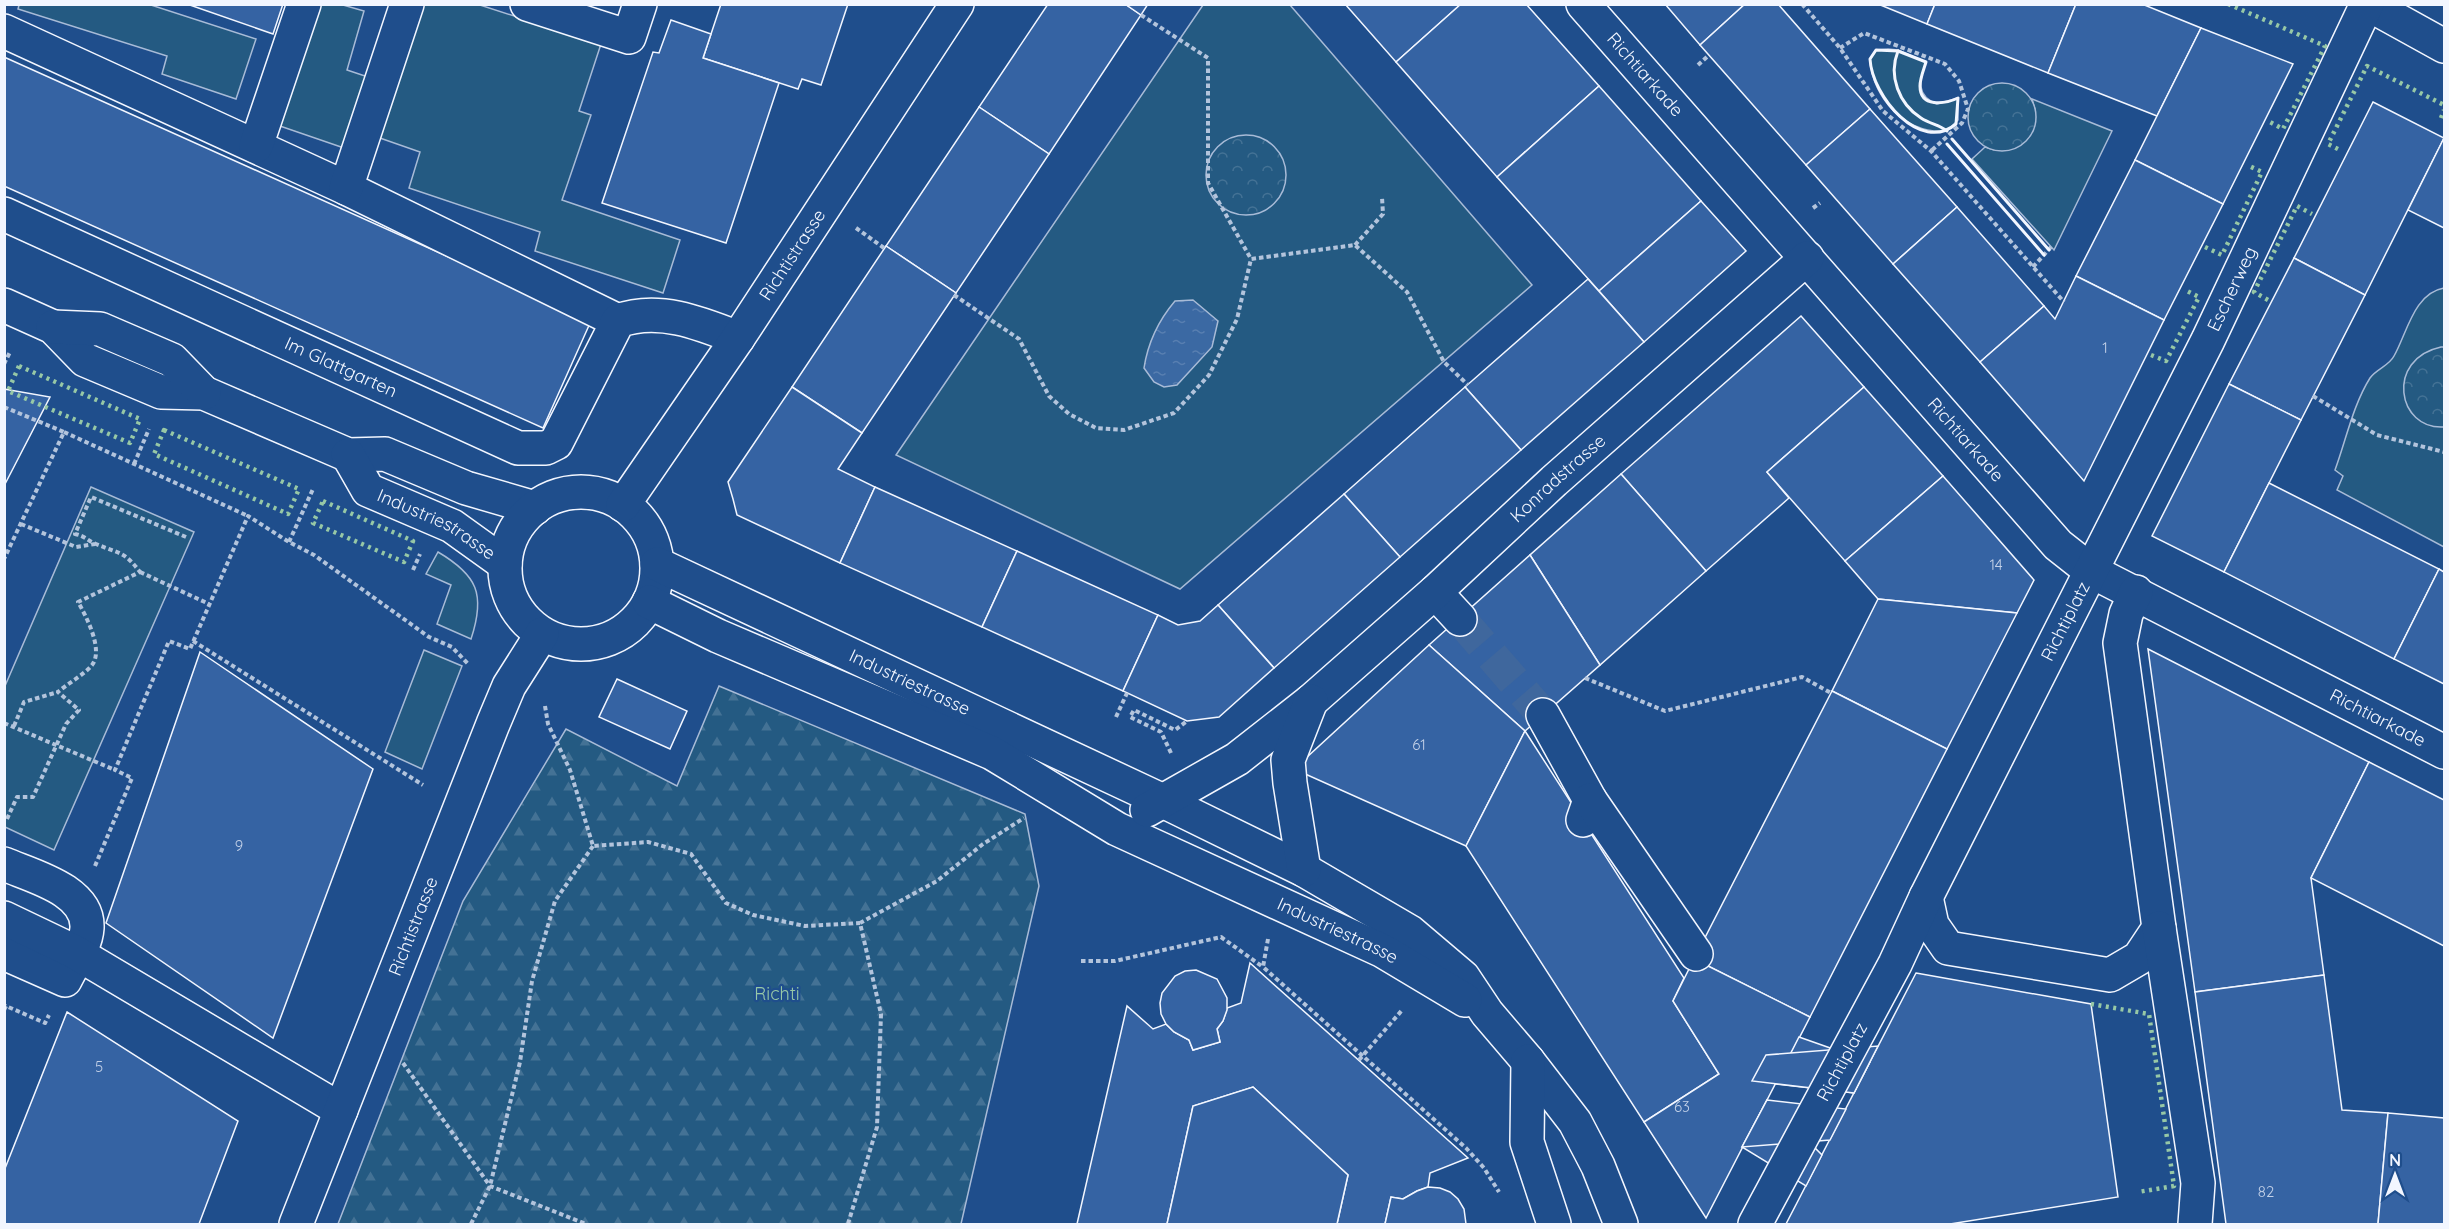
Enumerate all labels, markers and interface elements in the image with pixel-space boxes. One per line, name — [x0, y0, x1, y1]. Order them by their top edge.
street label: Richtiarkade — [1602, 27, 1689, 121]
street label: Richtistrasse — [754, 205, 830, 305]
street label: Escherweg — [2202, 243, 2262, 335]
street label: Im Glattgarten — [281, 331, 401, 402]
house number: 1 — [2102, 338, 2108, 357]
street label: Richtiarkade — [1923, 393, 2009, 487]
street label: Konradstrasse — [1505, 429, 1610, 527]
street label: Industriestrasse — [374, 483, 500, 565]
house number: 14 — [1989, 555, 2003, 574]
street label: Richtiplatz — [2035, 578, 2095, 665]
street label: Industriestrasse — [846, 644, 974, 720]
street label: Richtiarkade — [2326, 683, 2430, 752]
house number: 61 — [1412, 735, 1426, 754]
house number: 9 — [235, 836, 243, 855]
street label: Richtistrasse — [383, 873, 443, 979]
street label: Industriestrasse — [1274, 892, 1403, 969]
park label: Richti — [754, 982, 800, 1005]
street label: Richtiplatz — [1811, 1018, 1872, 1105]
house number: 5 — [95, 1057, 103, 1076]
house number: 63 — [1674, 1097, 1690, 1116]
north arrow — [2365, 1145, 2425, 1205]
text: N — [2389, 1150, 2401, 1170]
house number: 82 — [2258, 1182, 2274, 1201]

